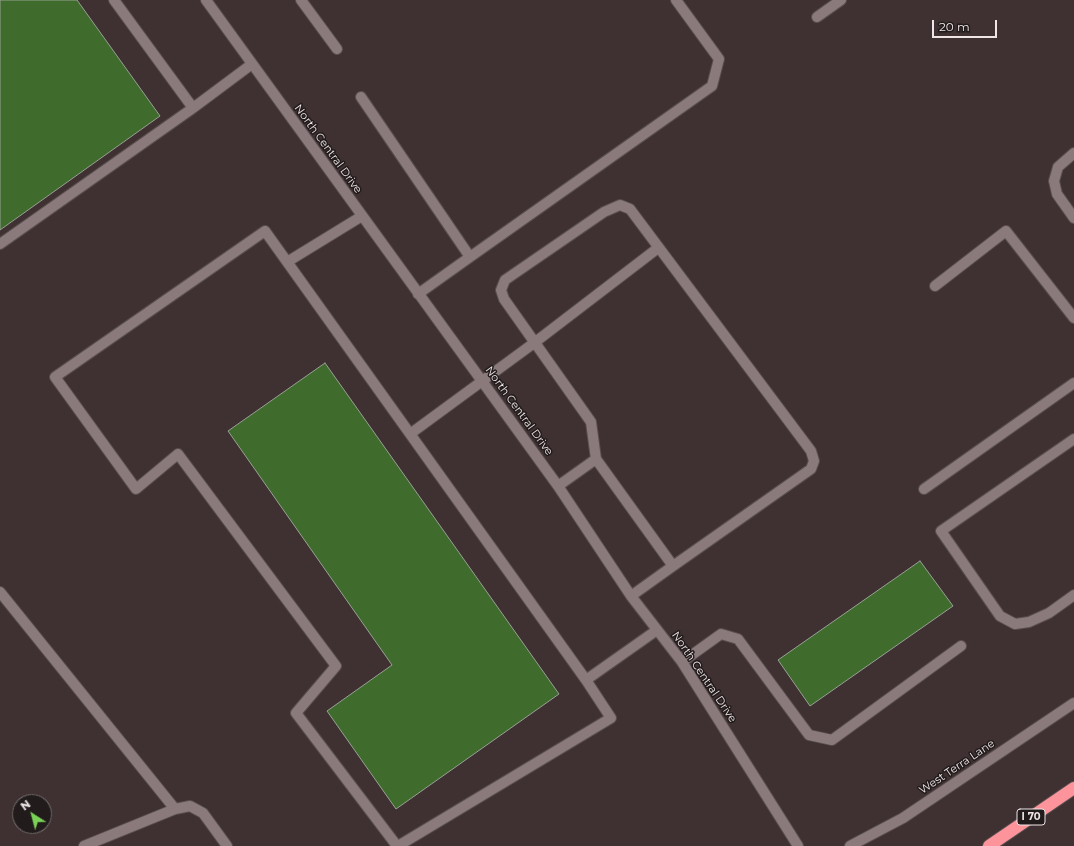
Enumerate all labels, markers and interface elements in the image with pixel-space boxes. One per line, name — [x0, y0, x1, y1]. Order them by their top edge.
scale bar — [934, 12, 999, 38]
text: 20 m — [939, 19, 970, 34]
street label: North Central Drive — [291, 102, 365, 196]
street label: North Central Drive — [482, 364, 556, 458]
street label: North Central Drive — [669, 629, 739, 725]
street label: West Terra Lane — [917, 737, 997, 797]
north arrow — [12, 794, 52, 834]
text: N — [18, 797, 33, 813]
road number: I 70 — [1017, 809, 1045, 825]

